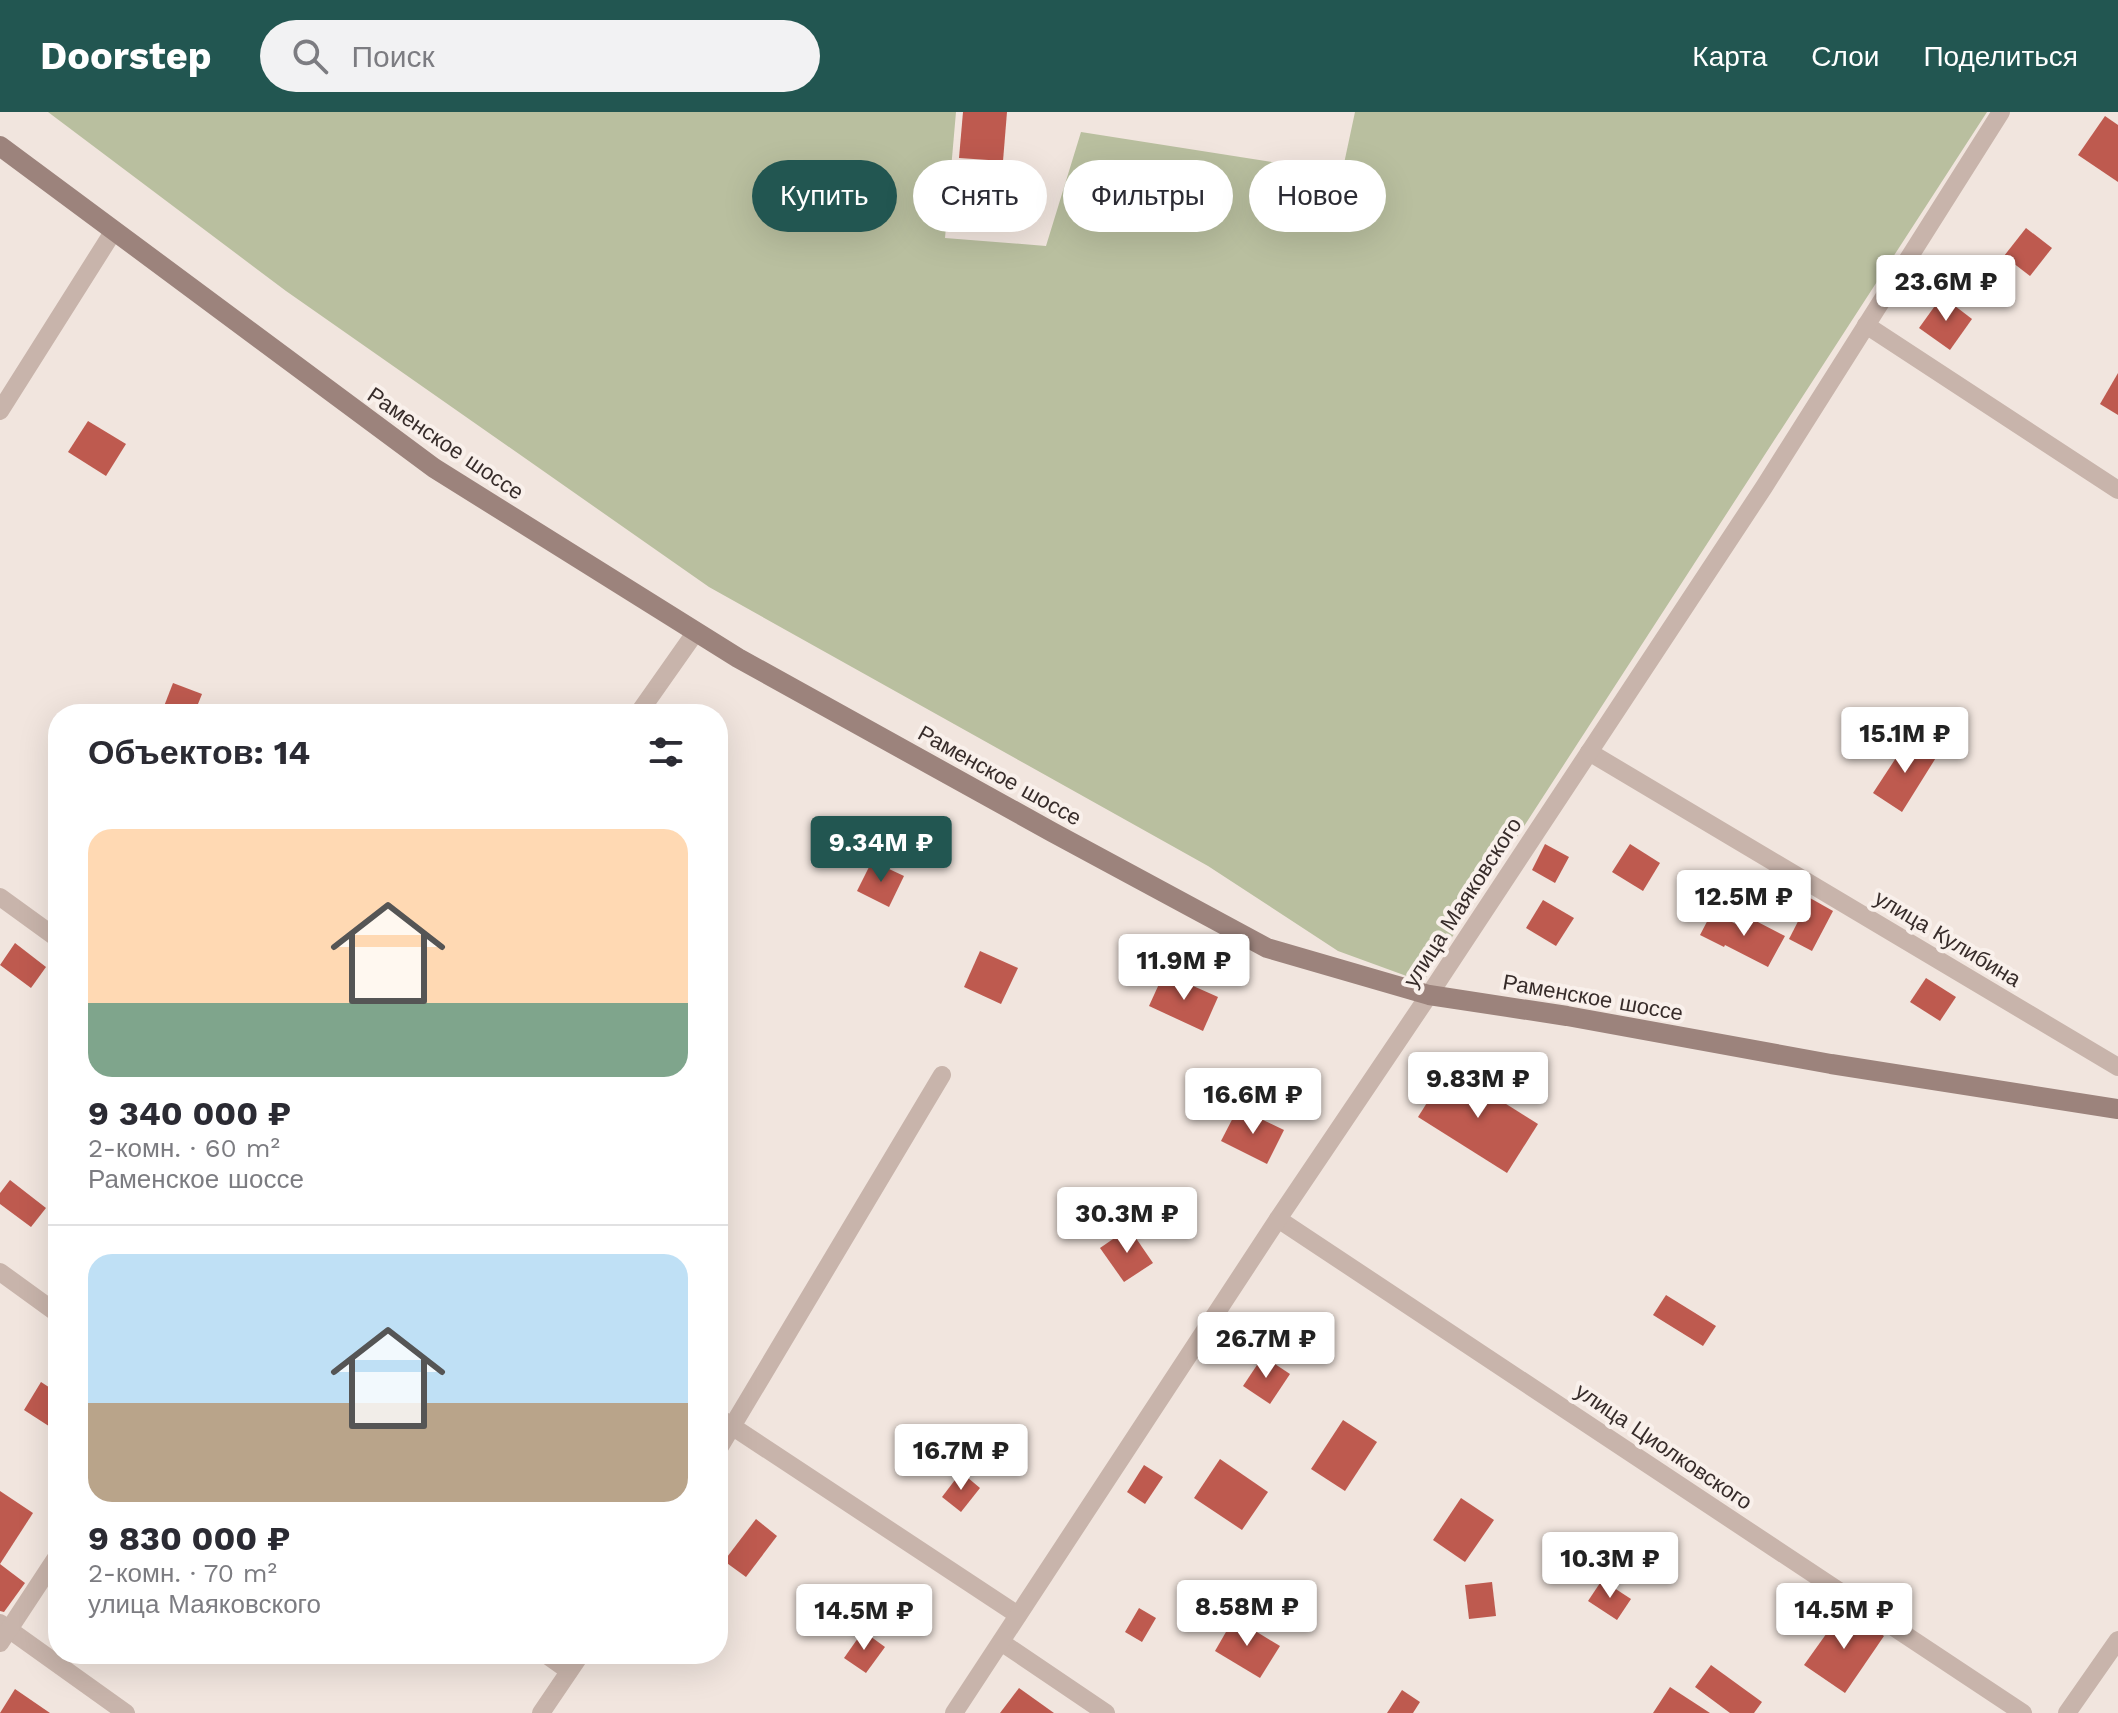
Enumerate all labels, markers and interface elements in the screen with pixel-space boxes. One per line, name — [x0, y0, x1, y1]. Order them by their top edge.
search box — [260, 20, 820, 92]
text: Doorstep — [40, 34, 212, 78]
icon: search — [288, 34, 332, 78]
text: Поиск — [352, 39, 435, 74]
text: Карта — [1692, 40, 1767, 73]
text: Слои — [1811, 40, 1879, 73]
text: Поделиться — [1923, 40, 2078, 73]
chip: Купить — [752, 160, 897, 232]
chip: Снять — [913, 160, 1047, 232]
chip: Фильтры — [1063, 160, 1233, 232]
chip: Новое — [1249, 160, 1386, 232]
pin: 23.6M ₽ — [1872, 255, 2020, 323]
text: 23.6M ₽ — [1894, 266, 1998, 296]
street label: Раменское шоссе — [363, 382, 528, 505]
pin: 15.1M ₽ — [1831, 707, 1979, 775]
text: 15.1M ₽ — [1859, 718, 1951, 748]
street label: Раменское шоссе — [914, 720, 1086, 831]
icon: filters — [644, 730, 688, 774]
text: Объектов: 14 — [88, 732, 310, 772]
street label: улица Маяковского — [1398, 813, 1527, 992]
pin: 9.34M ₽ — [807, 816, 955, 884]
text: 9.34M ₽ — [829, 827, 933, 857]
pin: 12.5M ₽ — [1670, 870, 1818, 938]
icon: home — [316, 881, 460, 1025]
text: 12.5M ₽ — [1695, 881, 1793, 911]
street label: улица Кулибина — [1870, 885, 2026, 992]
pin: 11.9M ₽ — [1110, 934, 1258, 1002]
text: 11.9M ₽ — [1137, 945, 1231, 975]
street label: Раменское шоссе — [1501, 969, 1685, 1026]
pin: 9.83M ₽ — [1404, 1052, 1552, 1120]
text: 9.83M ₽ — [1426, 1063, 1530, 1093]
pin: 16.6M ₽ — [1179, 1068, 1327, 1136]
text: 16.6M ₽ — [1203, 1079, 1303, 1109]
text: 9 340 000 ₽ — [88, 1093, 291, 1133]
text: 2-комн. · 60 m² — [88, 1133, 280, 1163]
text: Раменское шоссе — [88, 1164, 304, 1194]
pin: 30.3M ₽ — [1053, 1187, 1201, 1255]
text: 30.3M ₽ — [1075, 1198, 1179, 1228]
icon: home — [316, 1306, 460, 1450]
pin: 26.7M ₽ — [1192, 1312, 1340, 1380]
text: 26.7M ₽ — [1216, 1323, 1316, 1353]
street label: улица Циолковского — [1571, 1378, 1757, 1515]
pin: 16.7M ₽ — [887, 1424, 1035, 1492]
text: 16.7M ₽ — [913, 1435, 1009, 1465]
text: 9 830 000 ₽ — [88, 1518, 290, 1558]
pin: 10.3M ₽ — [1536, 1532, 1684, 1600]
text: 10.3M ₽ — [1560, 1543, 1660, 1573]
text: 2-комн. · 70 m² — [88, 1558, 277, 1588]
pin: 8.58M ₽ — [1173, 1580, 1321, 1648]
pin: 14.5M ₽ — [1770, 1583, 1918, 1651]
pin: 14.5M ₽ — [790, 1584, 938, 1652]
text: улица Маяковского — [88, 1589, 321, 1619]
text: 8.58M ₽ — [1195, 1591, 1299, 1621]
text: 14.5M ₽ — [1794, 1594, 1894, 1624]
text: 14.5M ₽ — [814, 1595, 914, 1625]

